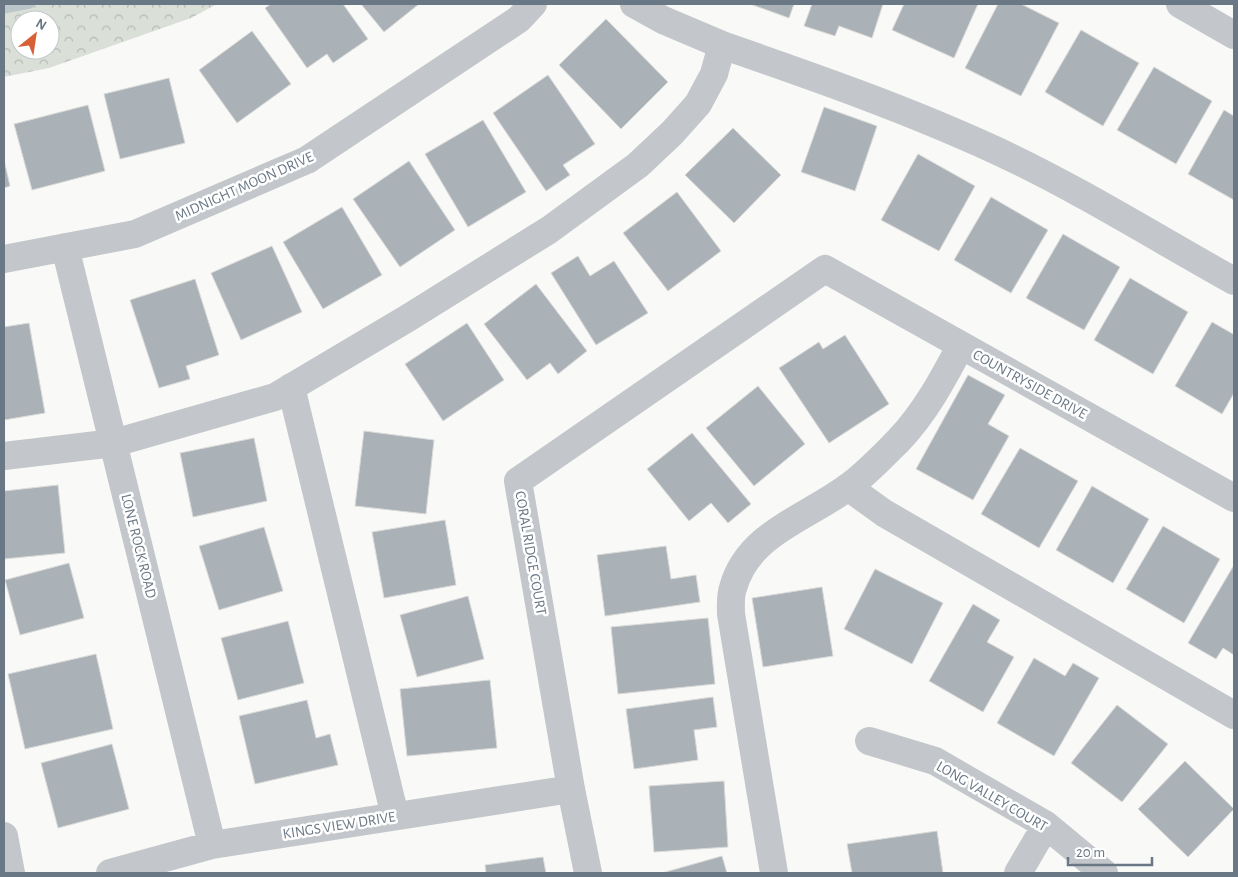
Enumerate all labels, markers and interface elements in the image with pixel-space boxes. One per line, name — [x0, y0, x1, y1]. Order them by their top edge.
north arrow — [10, 10, 60, 60]
text: N — [33, 16, 49, 33]
street label: MIDNIGHT MOON DRIVE — [173, 149, 316, 224]
street label: COUNTRYSIDE DRIVE — [970, 347, 1089, 422]
street label: CORAL RIDGE COURT — [512, 490, 549, 617]
street label: LONE ROCK ROAD — [118, 492, 159, 600]
street label: LONG VALLEY COURT — [934, 759, 1050, 835]
street label: KINGS VIEW DRIVE — [282, 809, 396, 842]
scale bar — [1068, 834, 1152, 866]
text: 20 m — [1076, 845, 1105, 860]

